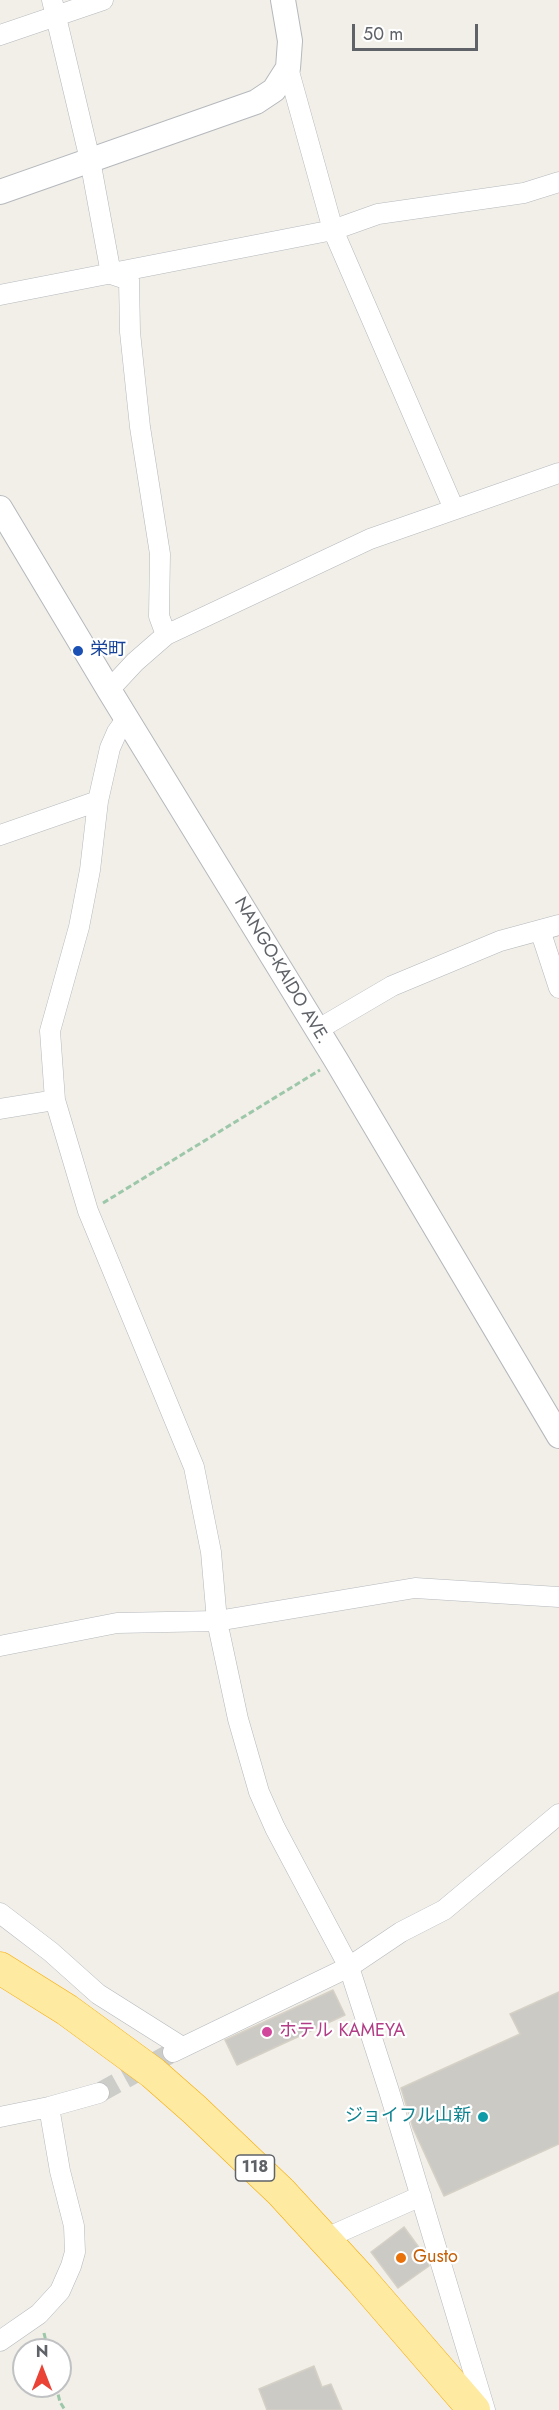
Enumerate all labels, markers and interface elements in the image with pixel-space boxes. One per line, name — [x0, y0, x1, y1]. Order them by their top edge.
scale bar — [355, 12, 481, 50]
text: 50 m — [363, 21, 403, 47]
place label: 栄町 — [90, 640, 126, 662]
marker: 栄町 — [71, 644, 85, 658]
street label: NANGO-KAIDO AVE. — [229, 894, 333, 1048]
place label: ホテル KAMEYA — [279, 2021, 405, 2043]
marker: ホテル KAMEYA — [260, 2025, 274, 2039]
place label: ジョイフル山新 — [345, 2106, 471, 2128]
marker: ジョイフル山新 — [476, 2110, 490, 2124]
road number: 118 — [236, 2155, 274, 2181]
place label: Gusto — [413, 2247, 458, 2269]
marker: Gusto — [394, 2251, 408, 2265]
north arrow — [12, 2338, 72, 2398]
text: N — [36, 2340, 48, 2363]

